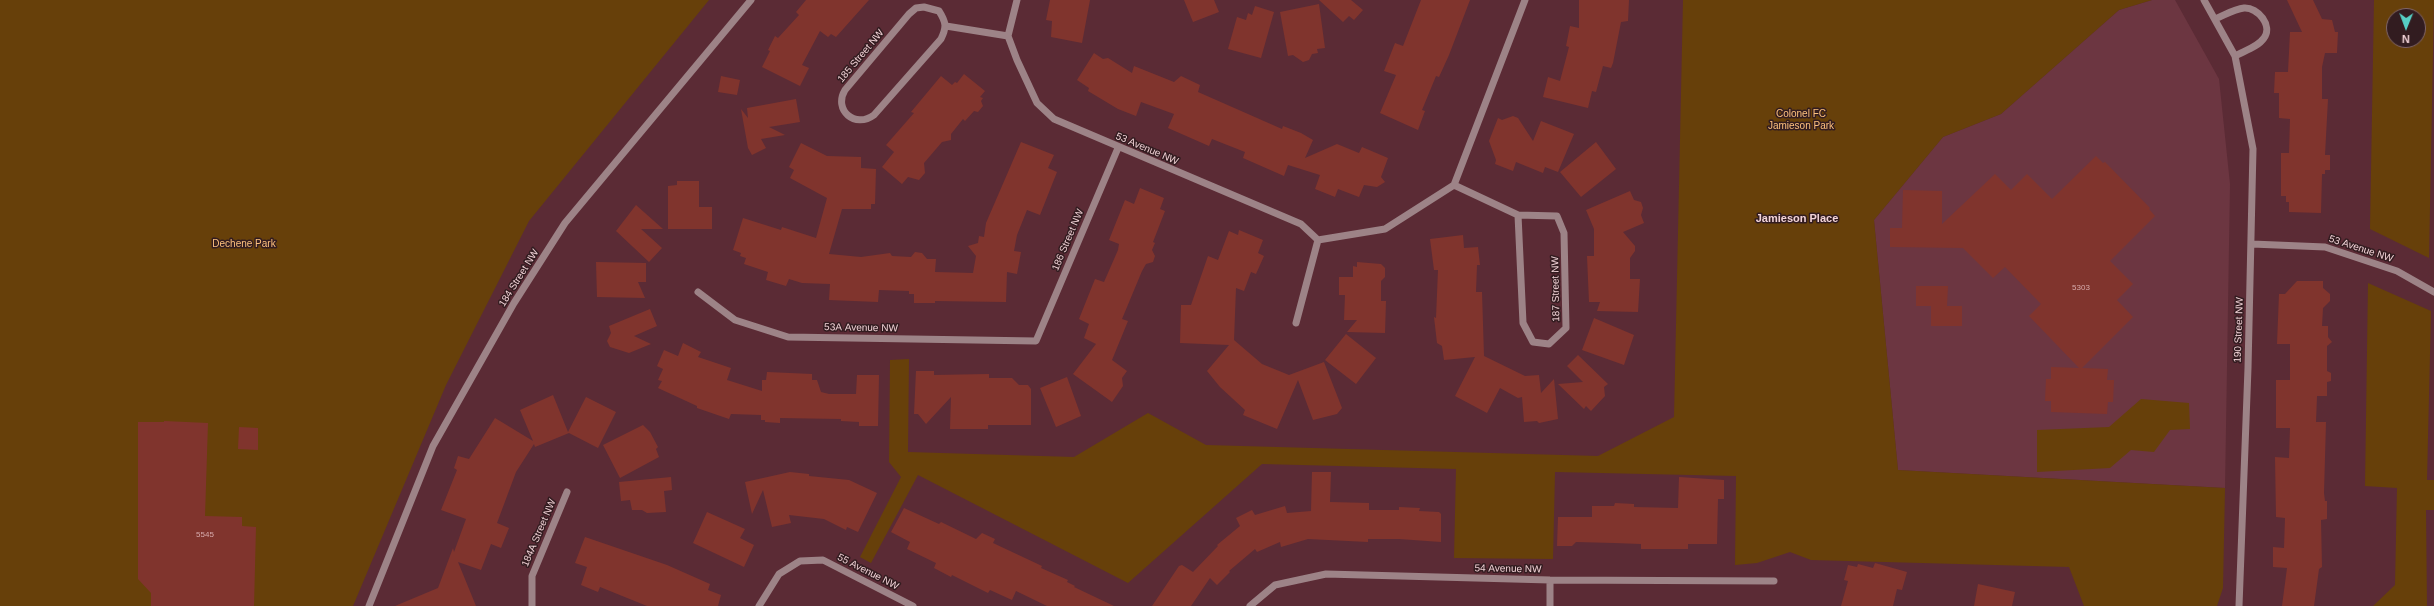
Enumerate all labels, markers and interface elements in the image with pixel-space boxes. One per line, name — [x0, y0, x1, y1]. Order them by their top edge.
north arrow — [2386, 8, 2426, 48]
street label: 185 Street NW — [835, 27, 887, 85]
text: N — [2402, 33, 2410, 45]
park label: Colonel FC Jamieson Park — [1768, 108, 1834, 132]
street label: 53 Avenue NW — [1114, 130, 1180, 168]
street label: 186 Street NW — [1050, 207, 1086, 273]
district label: Jamieson Place — [1756, 212, 1838, 226]
street label: 53 Avenue NW — [2327, 233, 2395, 265]
park label: Dechene Park — [212, 238, 276, 250]
street label: 184 Street NW — [497, 247, 541, 309]
street label: 187 Street NW — [1549, 256, 1563, 322]
house number: 5303 — [2072, 283, 2090, 293]
street label: 190 Street NW — [2232, 297, 2246, 363]
street label: 53A Avenue NW — [824, 321, 898, 335]
street label: 184A Street NW — [519, 497, 559, 569]
house number: 5545 — [196, 530, 214, 540]
street label: 55 Avenue NW — [835, 551, 901, 593]
street label: 54 Avenue NW — [1474, 562, 1542, 576]

